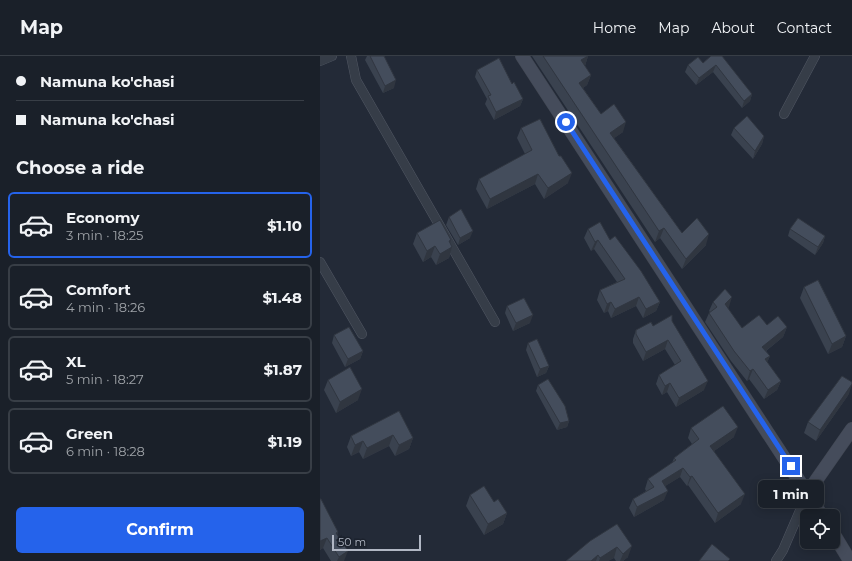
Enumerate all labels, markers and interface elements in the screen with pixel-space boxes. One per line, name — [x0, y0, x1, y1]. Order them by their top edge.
text: Map — [20, 16, 63, 39]
text: Home — [593, 19, 636, 37]
text: Map — [658, 19, 689, 37]
text: About — [711, 19, 755, 37]
text: Contact — [777, 19, 832, 37]
text: Namuna ko'chasi — [40, 72, 175, 91]
text: Namuna ko'chasi — [40, 110, 175, 129]
route start — [557, 113, 575, 131]
text: Choose a ride — [16, 157, 144, 179]
icon: car — [18, 207, 54, 243]
text: Economy — [66, 208, 139, 227]
text: $1.10 — [267, 216, 302, 235]
text: 3 min · 18:25 — [66, 227, 143, 243]
icon: car — [18, 279, 54, 315]
text: Comfort — [66, 280, 131, 299]
text: $1.48 — [262, 288, 302, 307]
text: 4 min · 18:26 — [66, 299, 145, 315]
icon: car — [18, 351, 54, 387]
text: XL — [66, 352, 85, 371]
text: $1.87 — [263, 360, 302, 379]
text: 5 min · 18:27 — [66, 371, 144, 387]
icon: car — [18, 423, 54, 459]
text: Green — [66, 424, 113, 443]
text: $1.19 — [268, 432, 302, 451]
text: 6 min · 18:28 — [66, 443, 145, 459]
route end — [782, 457, 800, 475]
callout: 1 min — [758, 480, 824, 508]
text: 1 min — [773, 486, 809, 502]
button: Confirm — [16, 507, 304, 553]
map controls — [800, 509, 840, 549]
button: locate — [800, 509, 840, 549]
scale bar — [332, 533, 421, 552]
text: 50 m — [338, 535, 366, 549]

